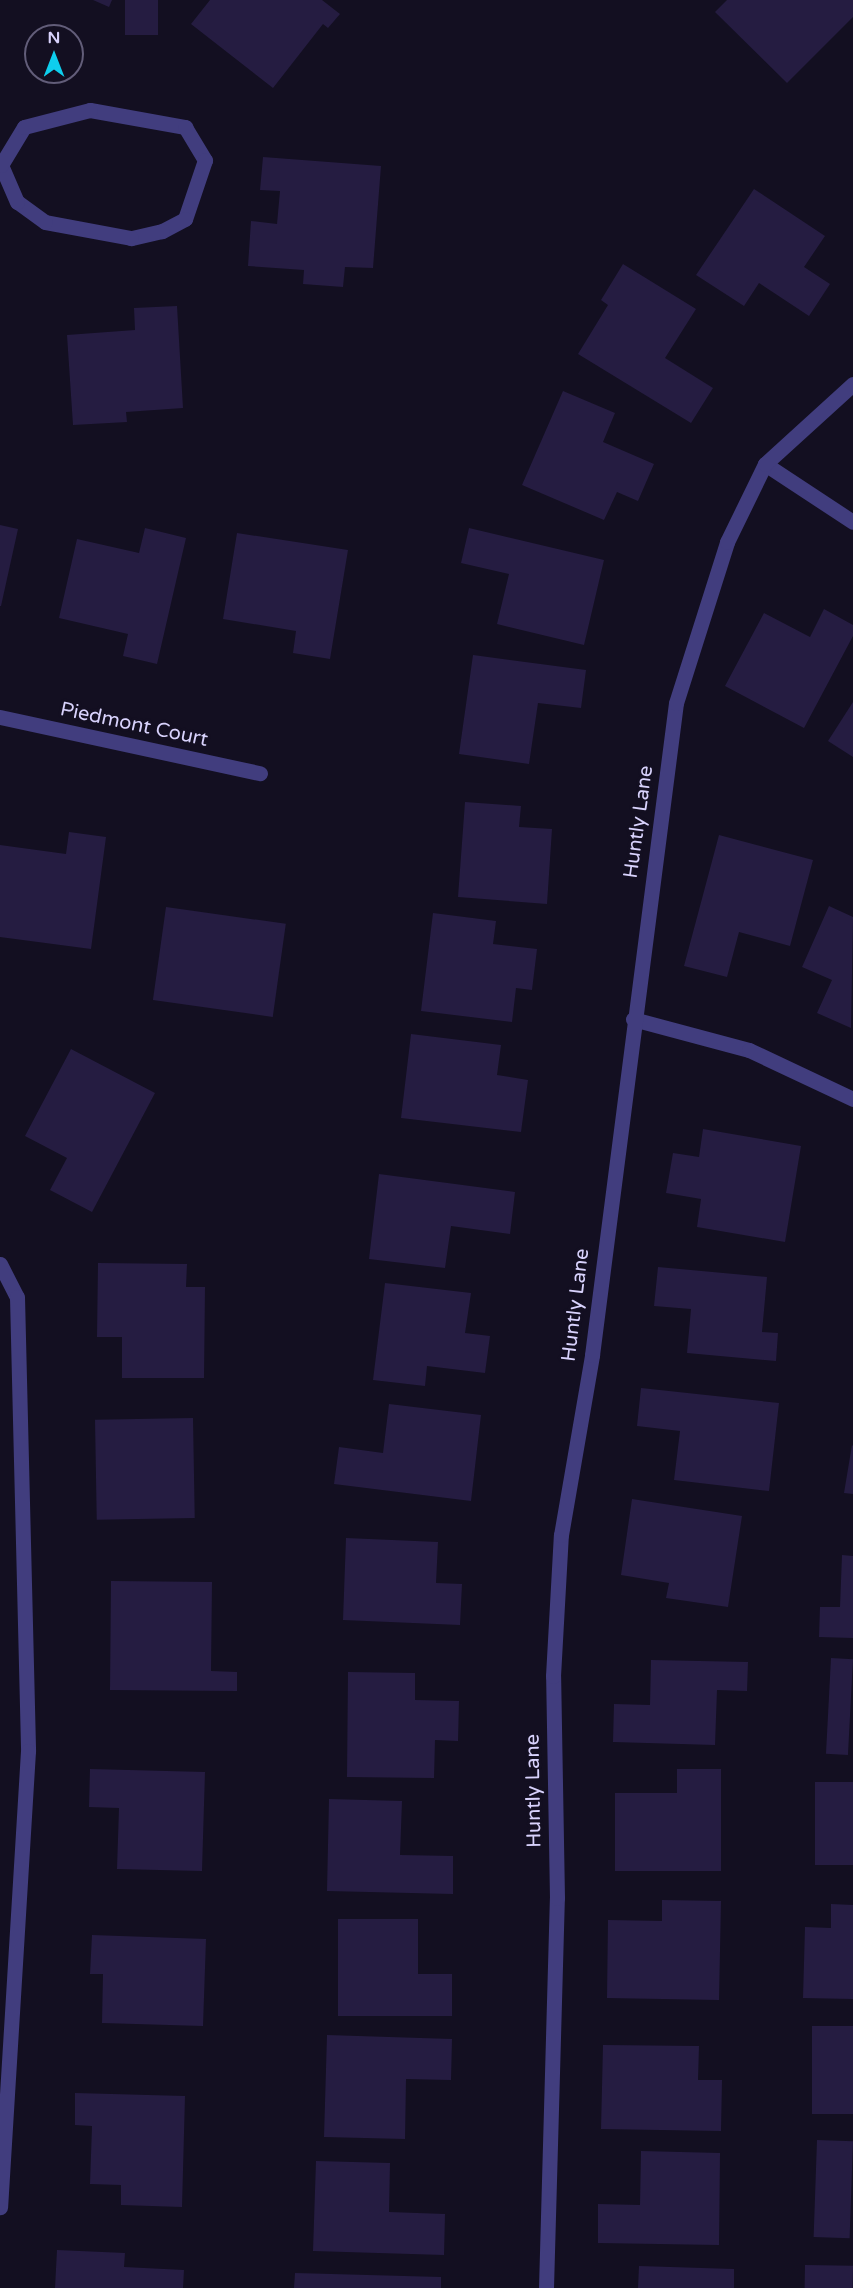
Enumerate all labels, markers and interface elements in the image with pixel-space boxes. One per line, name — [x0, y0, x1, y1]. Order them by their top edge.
north arrow — [24, 24, 84, 84]
text: N — [48, 28, 60, 48]
street label: Piedmont Court — [58, 698, 210, 752]
street label: Huntly Lane — [619, 764, 659, 880]
street label: Huntly Lane — [557, 1247, 595, 1363]
street label: Huntly Lane — [521, 1734, 547, 1848]

